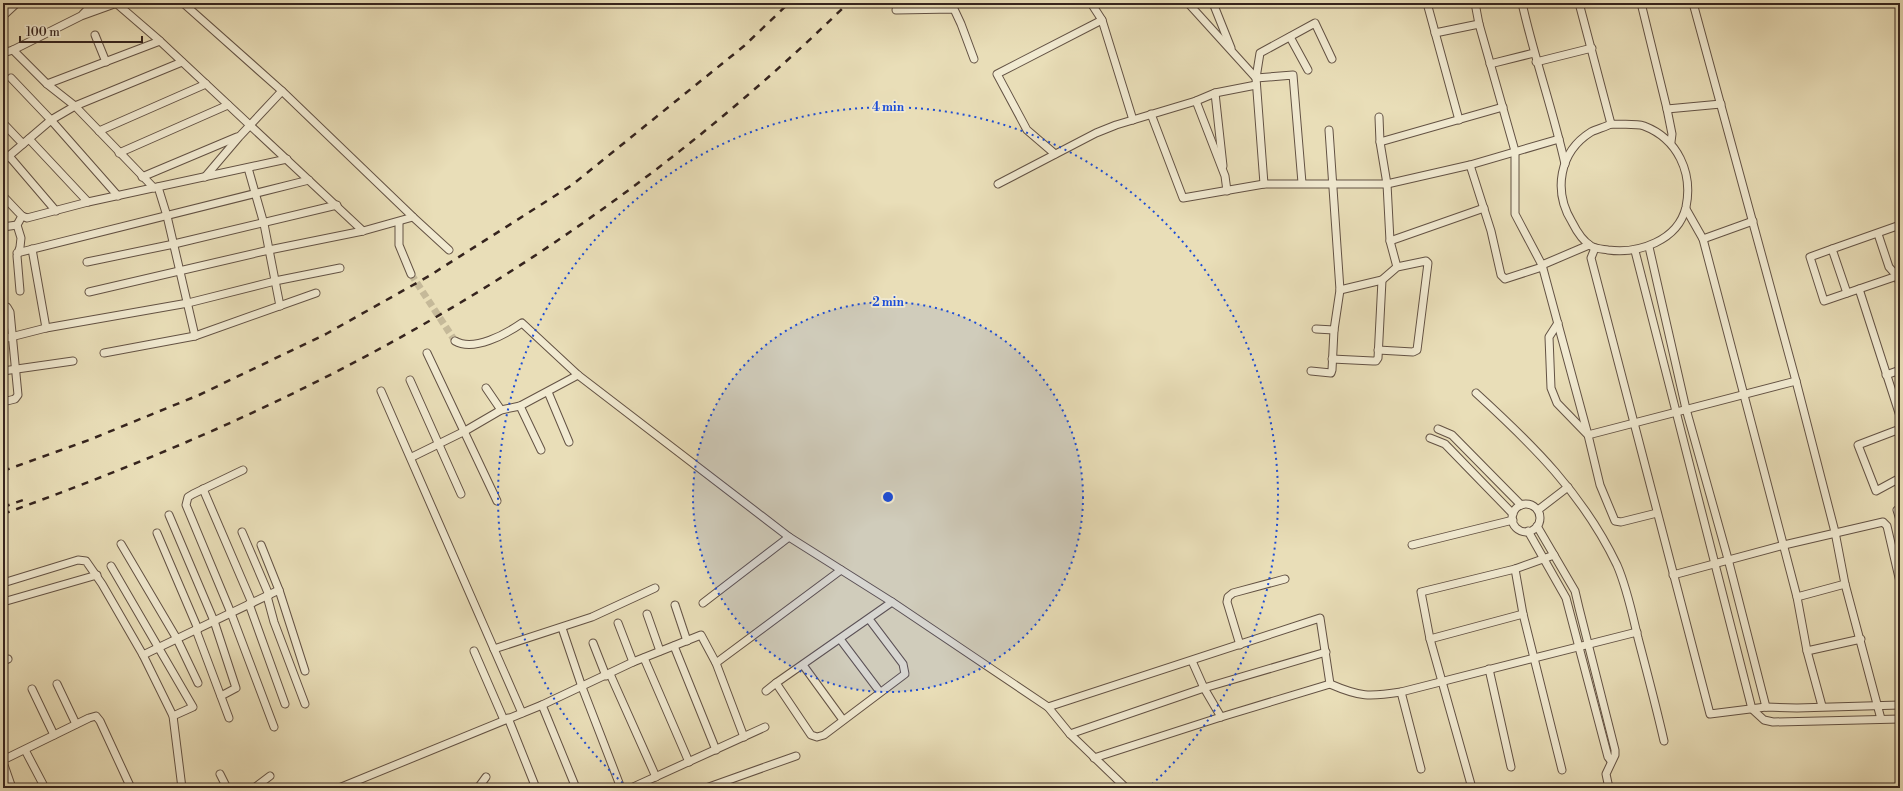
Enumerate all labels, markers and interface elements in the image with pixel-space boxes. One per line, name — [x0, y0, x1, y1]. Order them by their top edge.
scale bar — [20, 18, 142, 44]
text: 100 m — [26, 25, 60, 40]
text: 4 min — [872, 100, 905, 115]
text: 2 min — [872, 295, 904, 310]
centre of rings — [881, 490, 895, 504]

